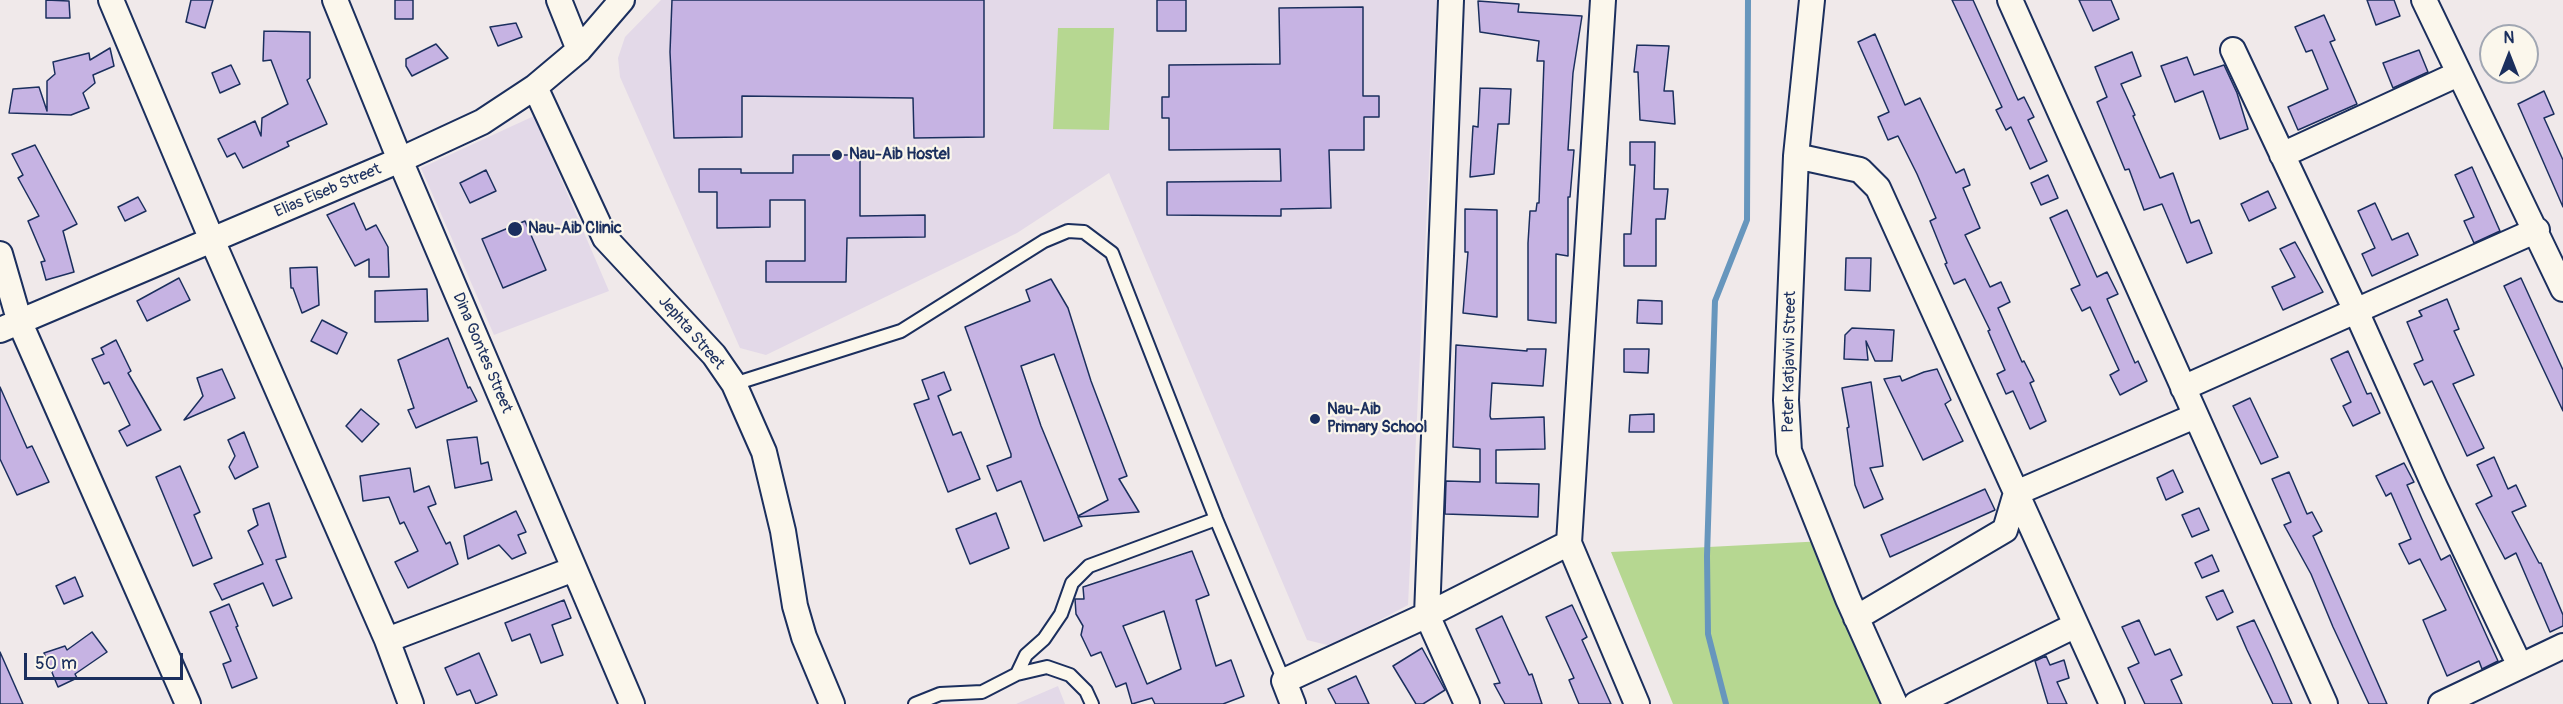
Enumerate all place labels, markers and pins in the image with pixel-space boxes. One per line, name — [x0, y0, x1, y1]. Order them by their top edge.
place label: Nau-Aib Hostel — [849, 145, 950, 165]
marker: Nau-Aib Hostel — [830, 148, 844, 162]
place label: Nau-Aib Clinic — [528, 219, 622, 239]
marker: Nau-Aib Clinic — [506, 220, 524, 238]
place label: Nau-Aib Primary School — [1327, 400, 1427, 438]
marker: Nau-Aib Primary School — [1308, 412, 1322, 426]

